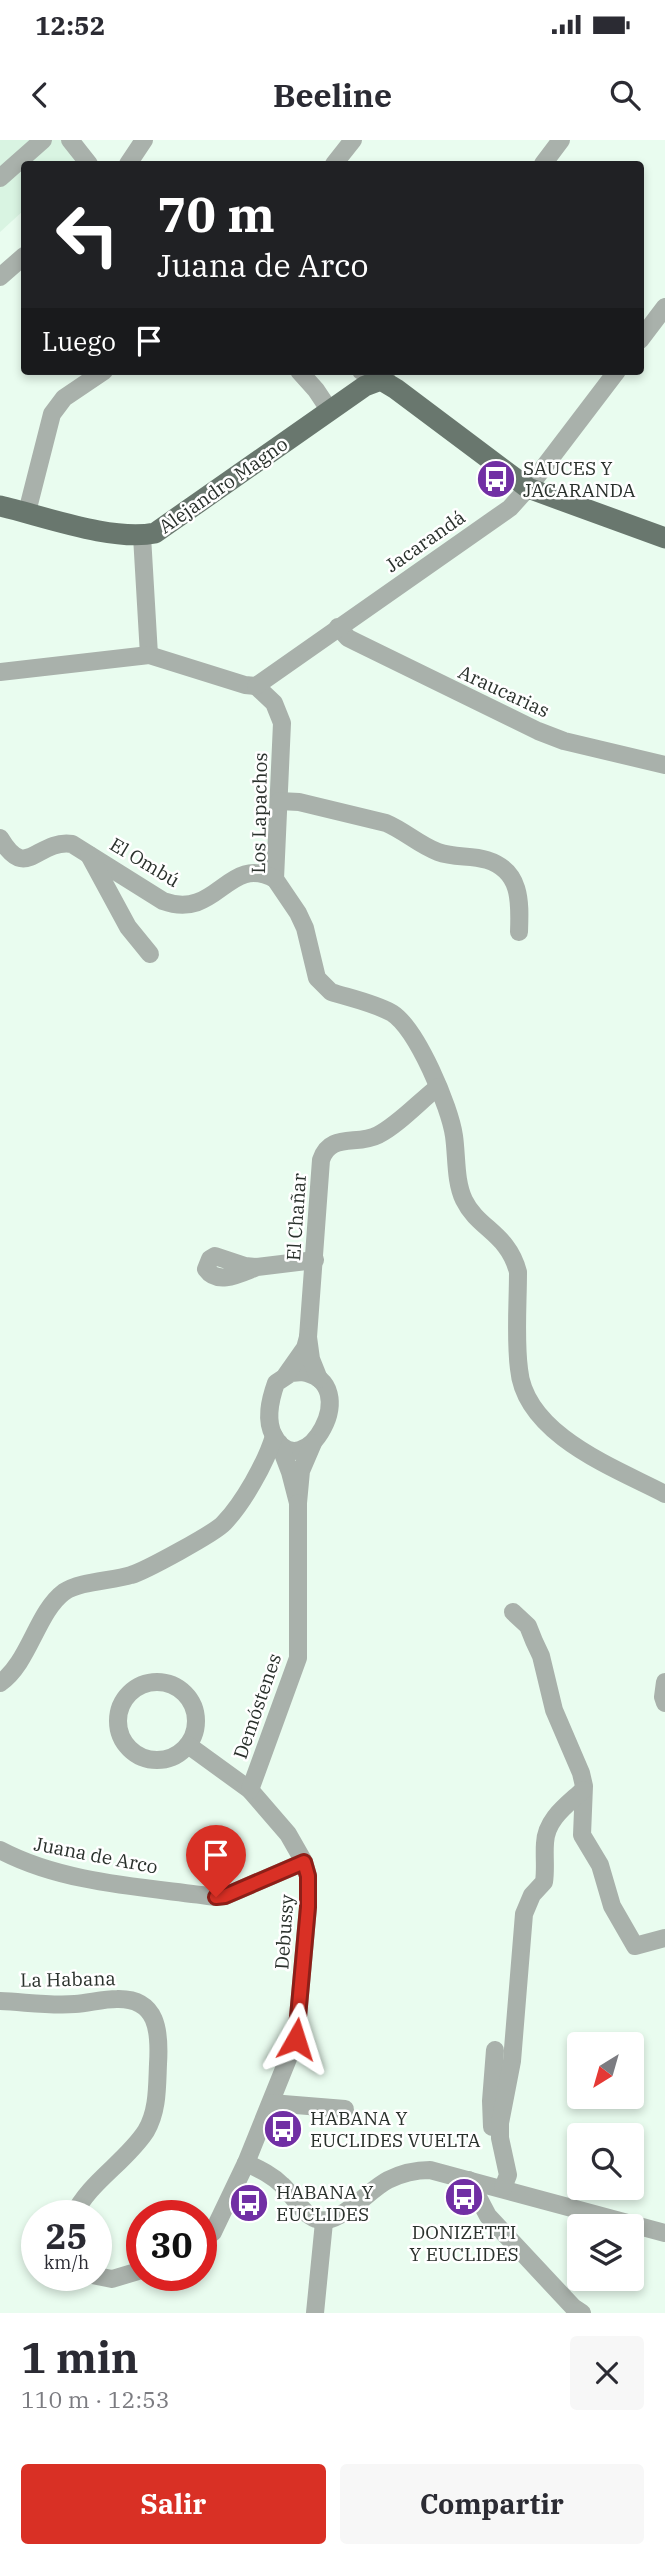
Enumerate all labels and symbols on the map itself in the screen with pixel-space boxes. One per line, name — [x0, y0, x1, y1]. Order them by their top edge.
street label: Alejandro Magno — [154, 432, 292, 538]
place label: SAUCES Y JACARANDA — [523, 456, 636, 502]
bus stop icon: SAUCES Y JACARANDA — [475, 458, 517, 500]
street label: Jacarandá — [380, 505, 470, 577]
street label: Araucarias — [455, 659, 553, 723]
street label: Los Lapachos — [246, 752, 272, 874]
street label: El Ombú — [106, 832, 184, 892]
street label: El Chañar — [281, 1172, 311, 1262]
street label: Demóstenes — [228, 1650, 286, 1762]
pin — [186, 1825, 246, 1897]
street label: Juana de Arco — [32, 1831, 160, 1879]
street label: Debussy — [269, 1893, 299, 1970]
street label: La Habana — [20, 1966, 116, 1992]
position arrow — [259, 2002, 333, 2076]
north arrow — [567, 2032, 644, 2109]
place label: HABANA Y EUCLIDES VUELTA — [310, 2106, 481, 2152]
bus stop icon: HABANA Y EUCLIDES VUELTA — [262, 2108, 304, 2150]
bus stop icon: DONIZETTI Y EUCLIDES — [443, 2176, 485, 2218]
place label: HABANA Y EUCLIDES — [276, 2180, 373, 2226]
bus stop icon: HABANA Y EUCLIDES — [228, 2182, 270, 2224]
speed limit sign: 30 — [126, 2200, 217, 2291]
place label: DONIZETTI Y EUCLIDES — [409, 2220, 519, 2266]

